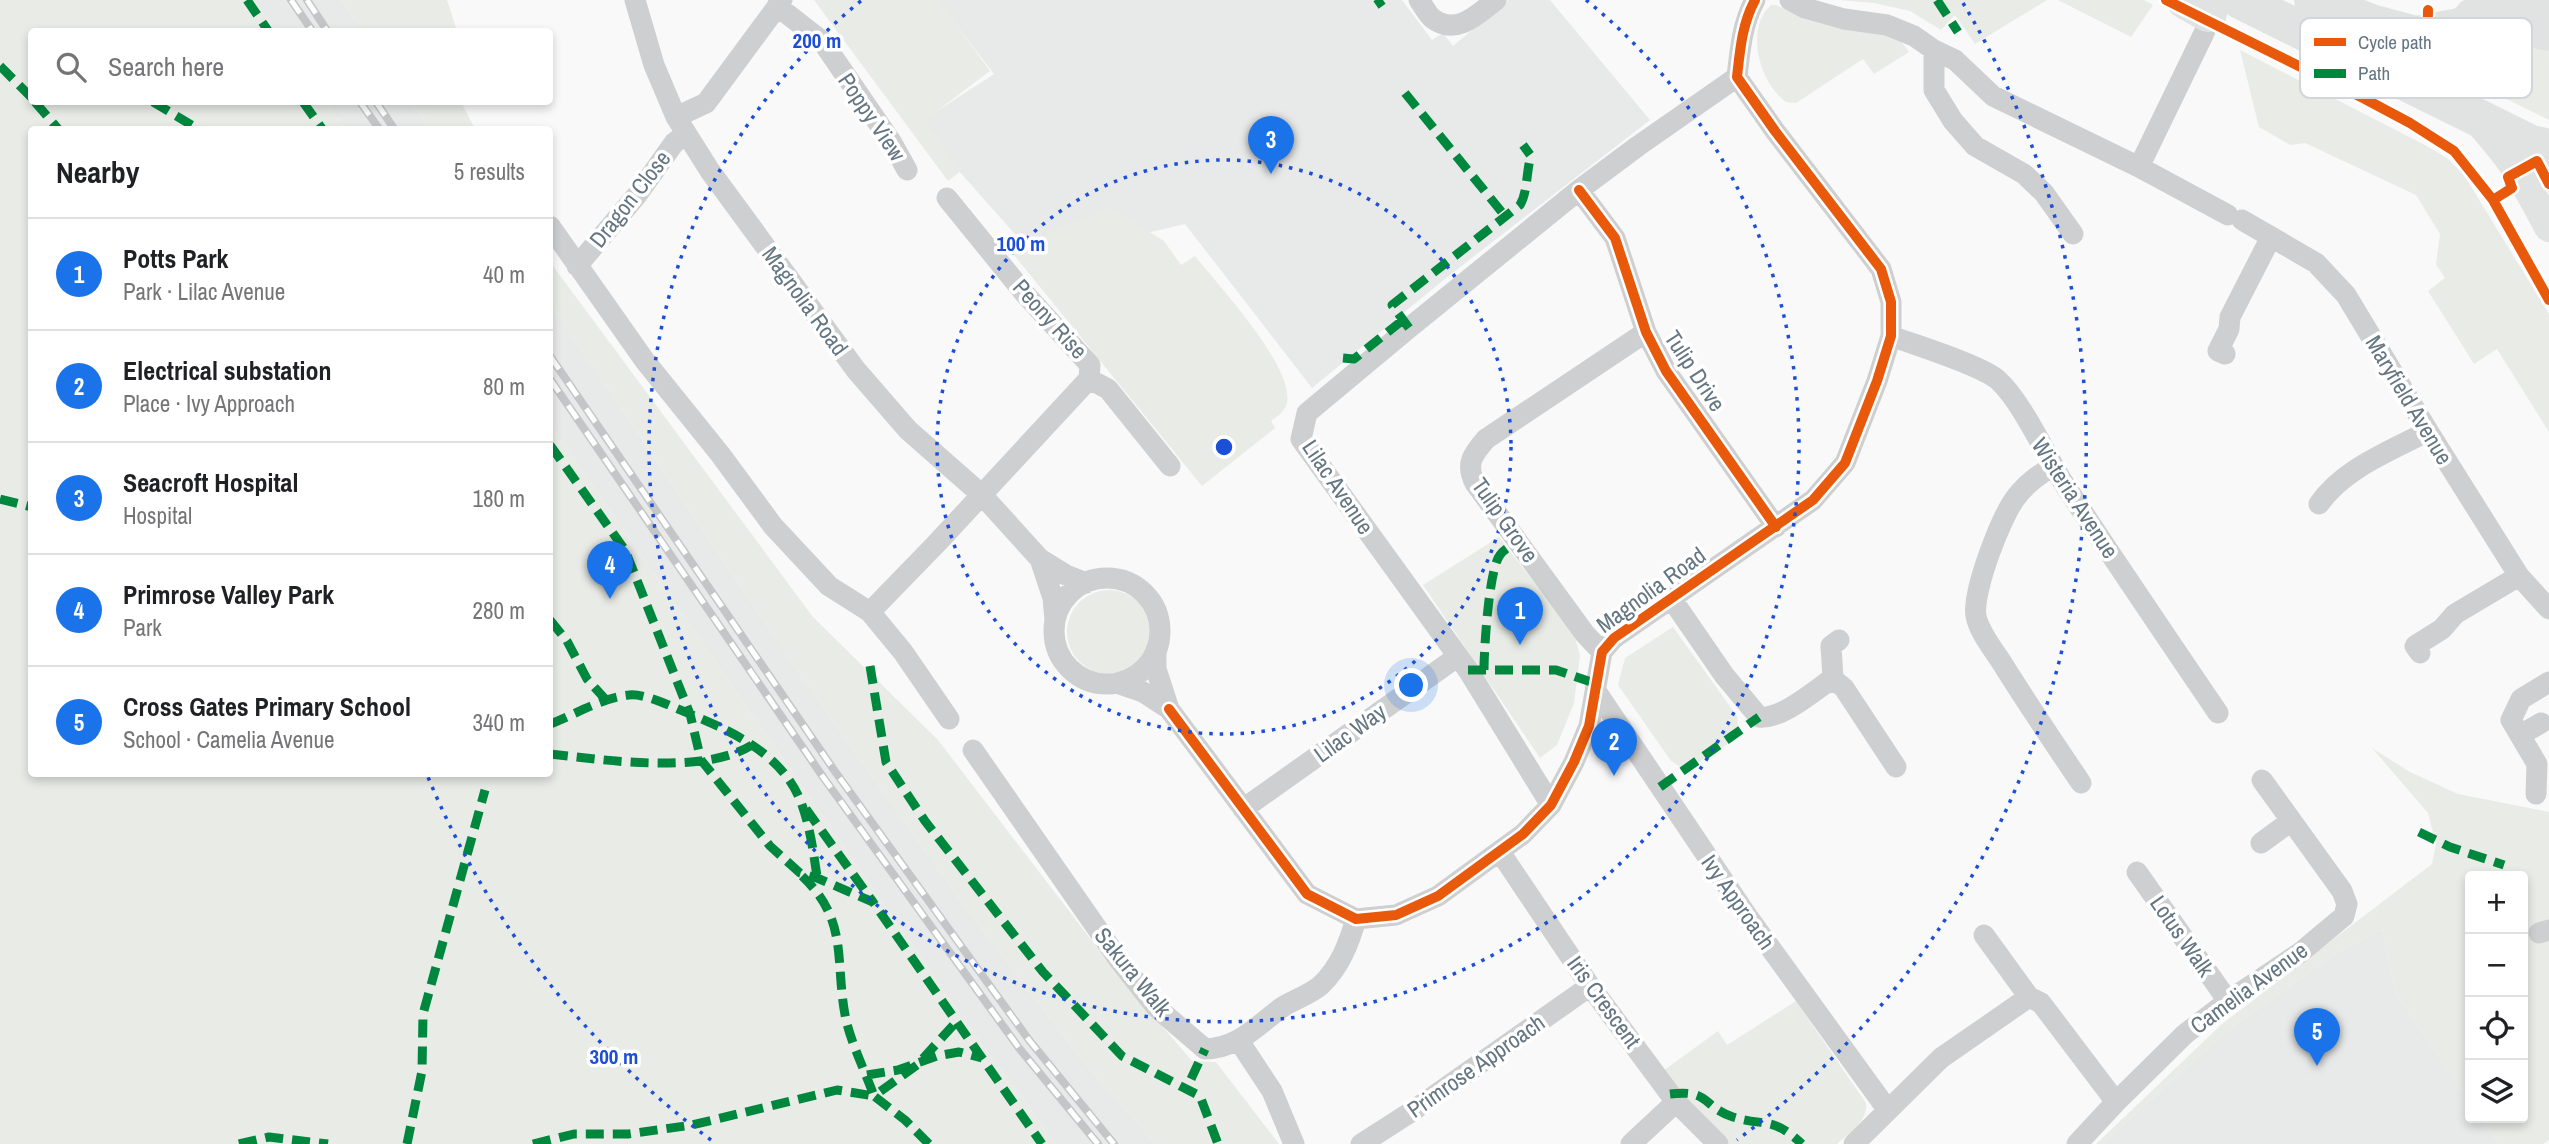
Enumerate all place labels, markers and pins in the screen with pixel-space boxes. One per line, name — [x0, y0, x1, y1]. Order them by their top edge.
pin: 3 — [1248, 116, 1294, 174]
centre of rings — [1212, 435, 1236, 459]
pin: 4 — [587, 541, 633, 599]
pin: 1 — [1497, 587, 1543, 645]
pin: 2 — [1591, 718, 1637, 776]
pin: 5 — [2294, 1008, 2340, 1066]

